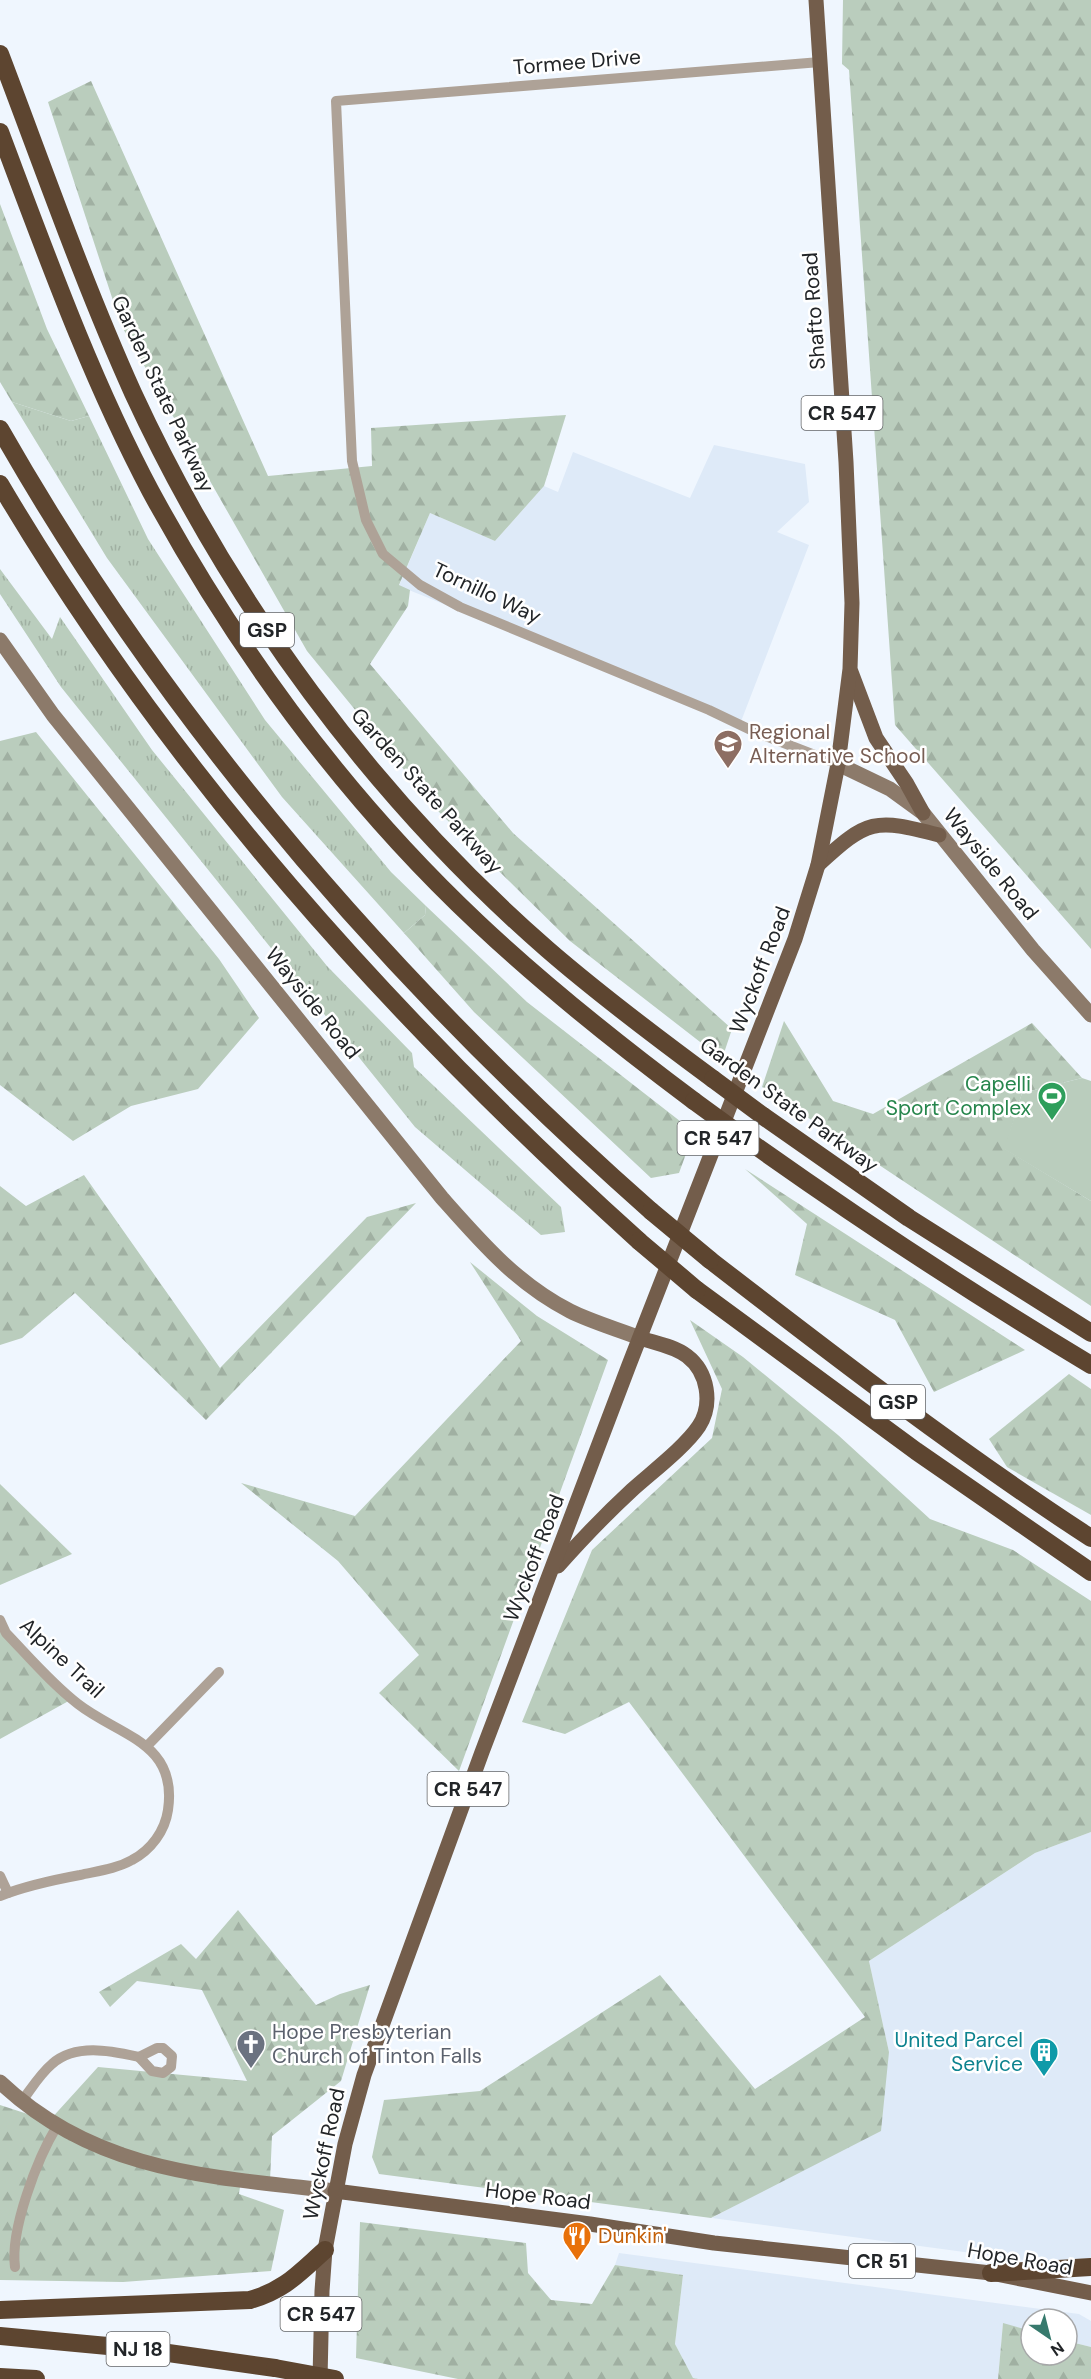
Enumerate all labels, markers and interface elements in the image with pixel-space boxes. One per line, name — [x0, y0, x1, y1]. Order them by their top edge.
street label: Tormee Drive — [512, 42, 642, 82]
street label: Shafto Road — [796, 251, 832, 371]
street label: Garden State Parkway — [105, 291, 221, 497]
road number: CR 547 — [802, 396, 882, 430]
street label: Tornillo Way — [428, 556, 546, 630]
road number: GSP — [240, 613, 294, 647]
street label: Garden State Parkway — [345, 702, 509, 880]
place label: Regional Alternative School — [749, 718, 926, 770]
school or university icon: Regional Alternative School — [712, 728, 744, 770]
street label: Wayside Road — [937, 802, 1045, 926]
street label: Wyckoff Road — [723, 902, 797, 1038]
street label: Wayside Road — [259, 941, 367, 1065]
street label: Garden State Parkway — [694, 1031, 884, 1180]
place label: Capelli Sport Complex — [886, 1070, 1031, 1122]
sports icon: Capelli Sport Complex — [1036, 1080, 1068, 1122]
road number: CR 547 — [678, 1121, 758, 1155]
road number: GSP — [871, 1385, 925, 1419]
street label: Wyckoff Road — [497, 1490, 571, 1626]
street label: Alpine Trail — [14, 1612, 110, 1704]
road number: CR 547 — [428, 1772, 508, 1806]
place label: Hope Presbyterian Church of Tinton Falls — [272, 2018, 482, 2070]
place label: United Parcel Service — [894, 2026, 1023, 2078]
church icon: Hope Presbyterian Church of Tinton Falls — [235, 2028, 267, 2070]
building icon: United Parcel Service — [1028, 2036, 1060, 2078]
street label: Wyckoff Road — [296, 2086, 352, 2222]
street label: Hope Road — [484, 2176, 592, 2216]
restaurant icon: Dunkin' — [561, 2220, 593, 2262]
place label: Dunkin' — [598, 2222, 667, 2250]
street label: Hope Road — [965, 2236, 1075, 2282]
road number: CR 51 — [849, 2244, 915, 2278]
road number: CR 547 — [280, 2297, 362, 2331]
north arrow — [1019, 2307, 1079, 2367]
road number: NJ 18 — [106, 2332, 170, 2366]
text: N — [1047, 2337, 1068, 2361]

